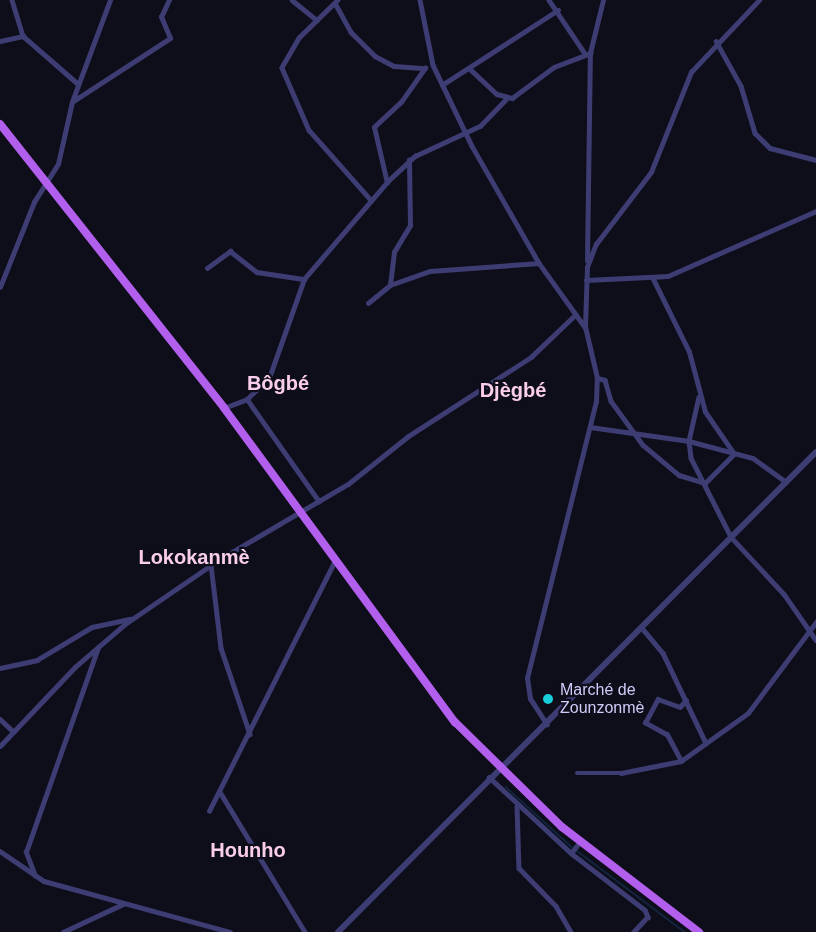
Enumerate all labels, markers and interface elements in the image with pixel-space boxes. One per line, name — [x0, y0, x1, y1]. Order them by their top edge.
district label: Bôgbé — [247, 371, 309, 395]
district label: Djègbé — [480, 378, 546, 402]
district label: Lokokanmè — [138, 545, 250, 569]
place label: Marché de Zounzonmè — [560, 680, 644, 718]
marker: Marché de Zounzonmè — [541, 692, 555, 706]
district label: Hounho — [210, 838, 286, 862]

